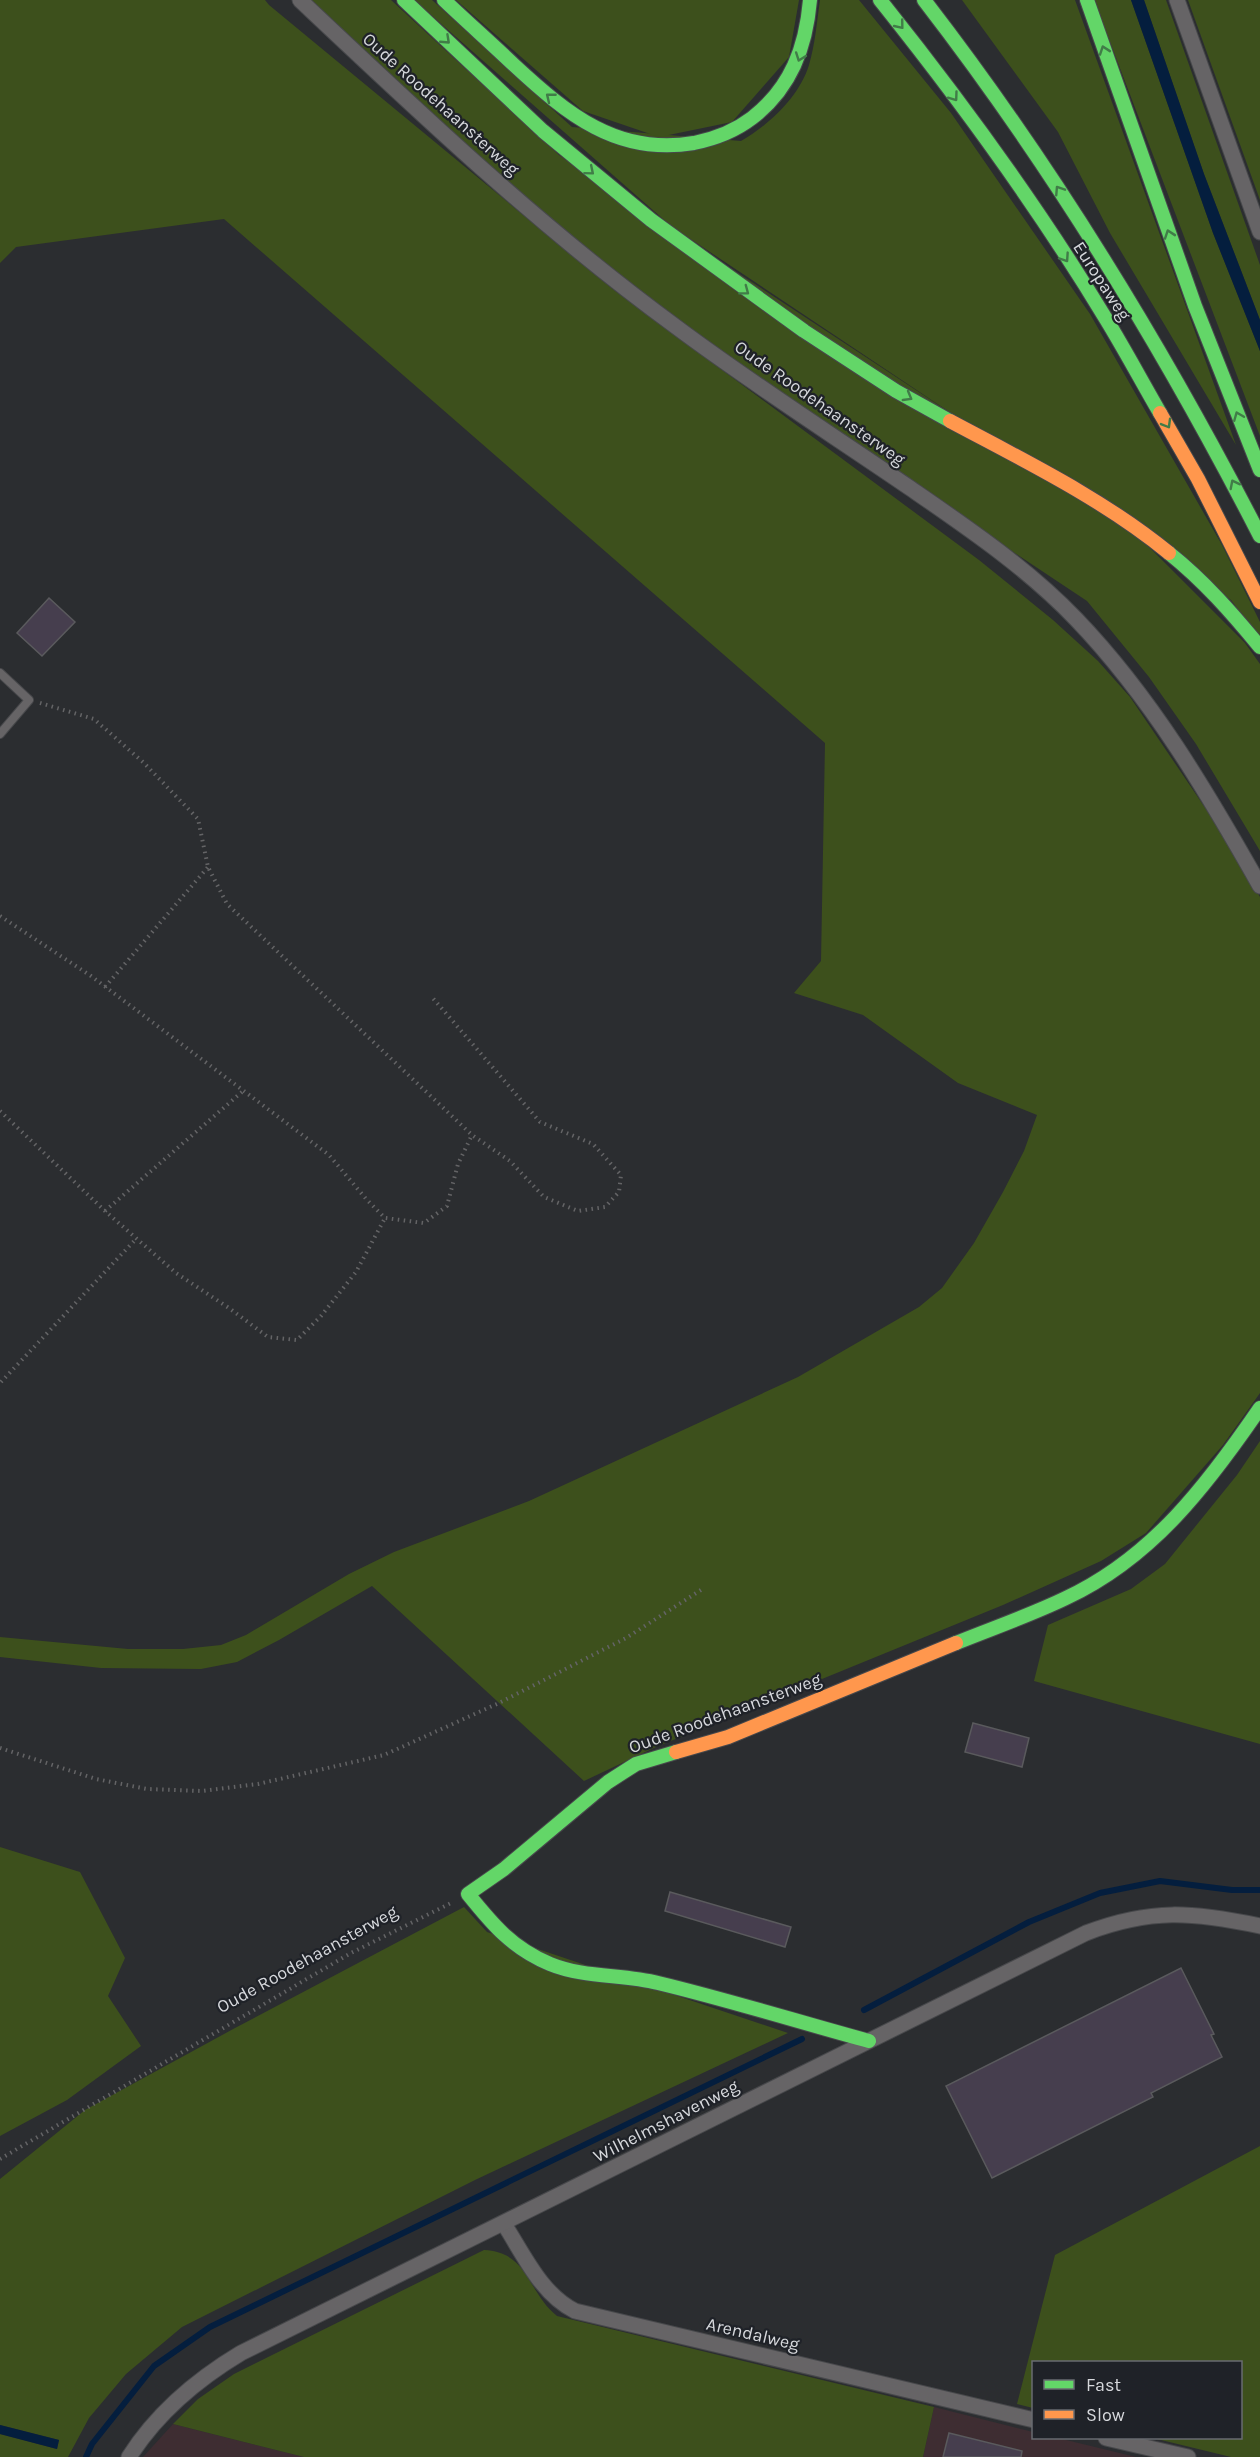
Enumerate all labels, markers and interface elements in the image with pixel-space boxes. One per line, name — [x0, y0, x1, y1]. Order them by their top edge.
one-way arrow — [892, 18, 903, 29]
street label: Oude Roodehaansterweg — [358, 28, 524, 180]
one-way arrow — [440, 33, 450, 44]
one-way arrow — [1099, 45, 1112, 56]
one-way arrow — [795, 51, 807, 62]
one-way arrow — [947, 91, 958, 102]
one-way arrow — [546, 94, 557, 105]
one-way arrow — [583, 164, 594, 175]
one-way arrow — [1054, 186, 1066, 196]
one-way arrow — [1164, 229, 1177, 240]
street label: Europaweg — [1068, 237, 1136, 325]
one-way arrow — [1058, 251, 1069, 262]
one-way arrow — [738, 284, 749, 295]
street label: Oude Roodehaansterweg — [730, 336, 910, 470]
one-way arrow — [902, 390, 912, 402]
one-way arrow — [1233, 411, 1245, 422]
one-way arrow — [1159, 418, 1171, 428]
one-way arrow — [1229, 479, 1241, 490]
street label: Oude Roodehaansterweg — [626, 1668, 824, 1758]
street label: Oude Roodehaansterweg — [213, 1900, 401, 2018]
street label: Wilhelmshavenweg — [590, 2075, 742, 2167]
street label: Arendalweg — [704, 2313, 802, 2355]
legend — [1032, 2361, 1242, 2439]
text: Fast — [1086, 2374, 1121, 2396]
text: Slow — [1086, 2404, 1125, 2426]

